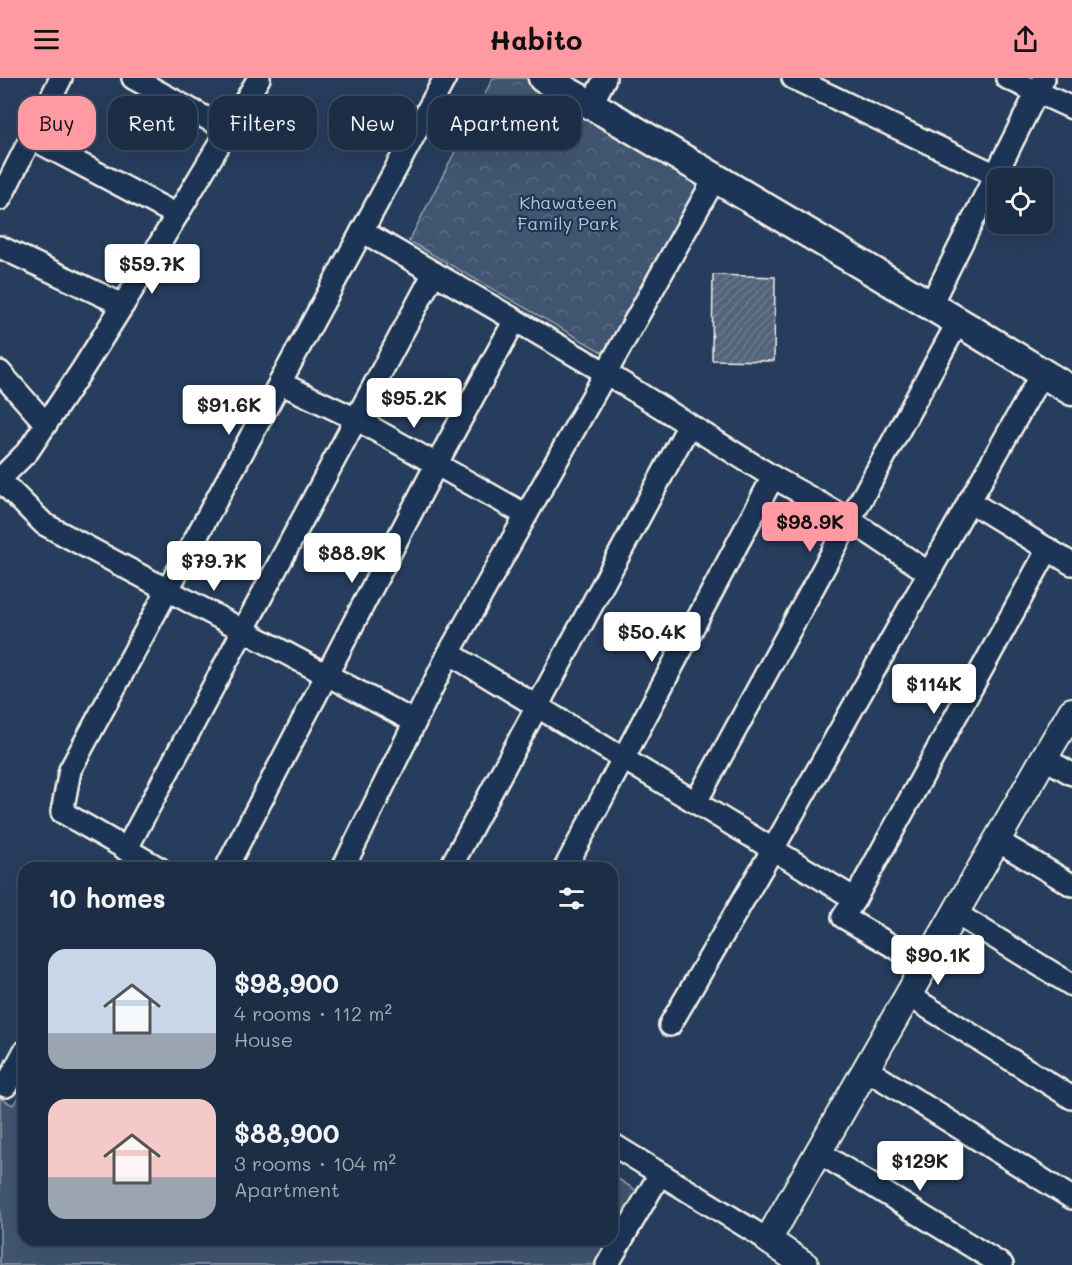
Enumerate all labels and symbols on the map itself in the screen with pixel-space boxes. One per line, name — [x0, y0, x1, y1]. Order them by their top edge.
park label: Khawateen Family Park — [517, 190, 619, 235]
pin: $59.7K — [103, 244, 201, 295]
pin: $95.2K — [365, 378, 463, 429]
pin: $91.6K — [180, 385, 278, 436]
pin: $98.9K — [761, 502, 859, 553]
pin: $88.9K — [303, 533, 401, 584]
pin: $79.7K — [165, 541, 263, 592]
pin: $50.4K — [603, 612, 701, 663]
pin: $114K — [892, 664, 976, 715]
pin: $90.1K — [889, 935, 987, 986]
pin: $129K — [878, 1141, 962, 1192]

